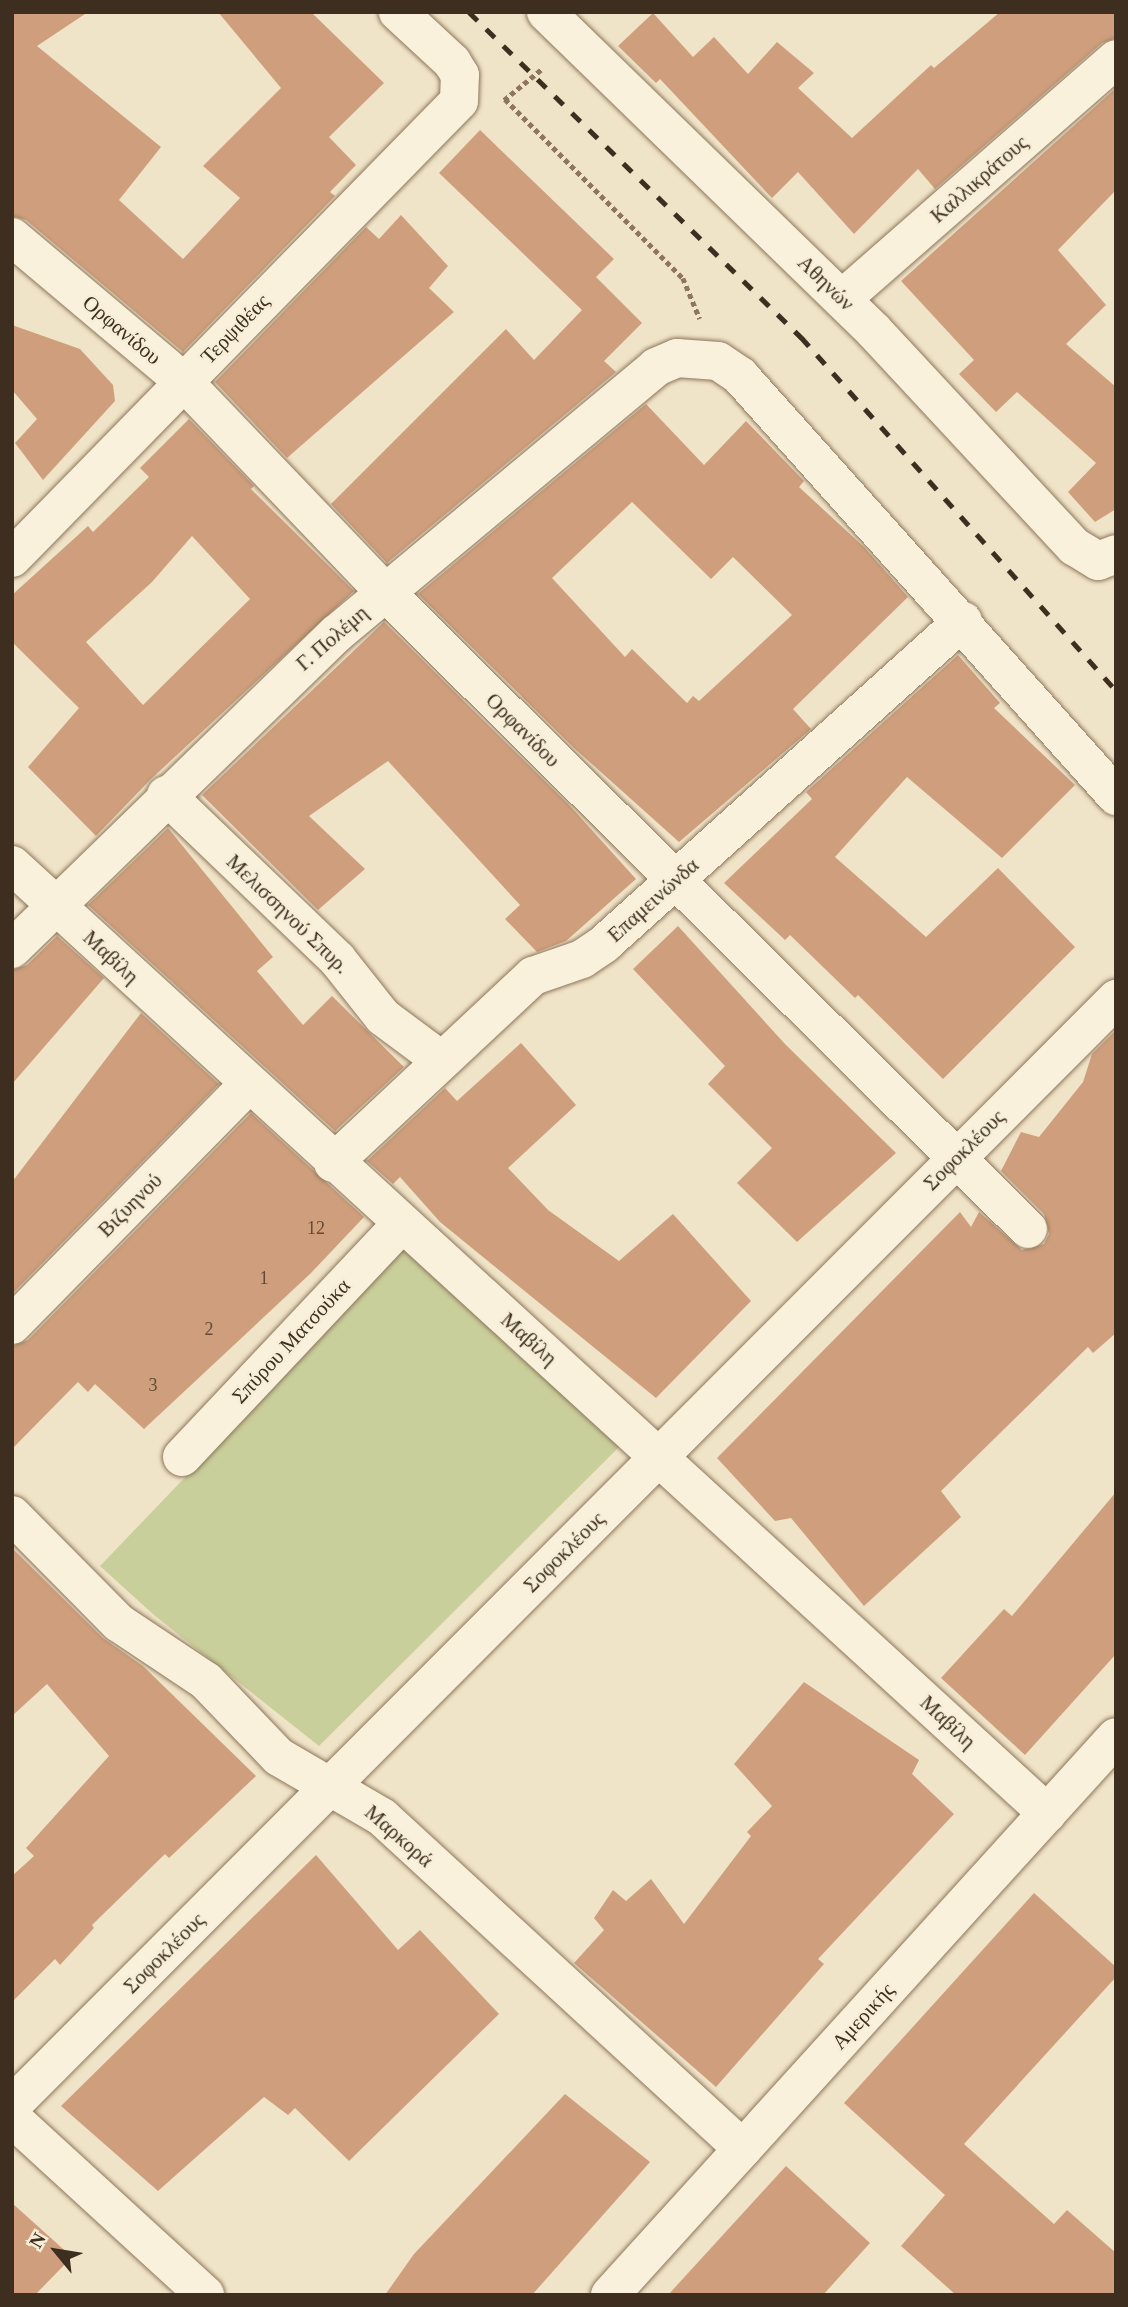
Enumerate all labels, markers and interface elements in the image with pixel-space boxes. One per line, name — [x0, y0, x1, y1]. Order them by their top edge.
street label: Καλλικράτους — [925, 130, 1033, 228]
street label: Αθηνών — [792, 250, 860, 316]
street label: Τερψιθέας — [195, 289, 275, 369]
street label: Ορφανίδου — [78, 290, 166, 370]
street label: Γ. Πολέμη — [291, 600, 373, 676]
street label: Ορφανίδου — [481, 688, 565, 772]
street label: Μελισσηνού Σπυρ. — [221, 849, 355, 979]
street label: Επαμεινώνδα — [602, 853, 704, 947]
street label: Μαβίλη — [78, 925, 144, 989]
street label: Σοφοκλέους — [918, 1104, 1010, 1196]
street label: Βιζυηνού — [93, 1168, 167, 1242]
house number: 12 — [307, 1217, 325, 1239]
house number: 1 — [260, 1267, 268, 1289]
street label: Σπύρου Ματσούκα — [227, 1273, 355, 1409]
street label: Μαβίλη — [496, 1307, 562, 1371]
house number: 2 — [204, 1318, 214, 1340]
house number: 3 — [148, 1374, 158, 1396]
street label: Σοφοκλέους — [518, 1506, 610, 1598]
street label: Μαβίλη — [915, 1690, 981, 1754]
street label: Μαρκορά — [360, 1800, 438, 1872]
street label: Σοφοκλέους — [118, 1907, 210, 1999]
street label: Αμερικής — [826, 1977, 900, 2055]
north arrow — [21, 2216, 91, 2286]
text: N — [25, 2229, 50, 2251]

